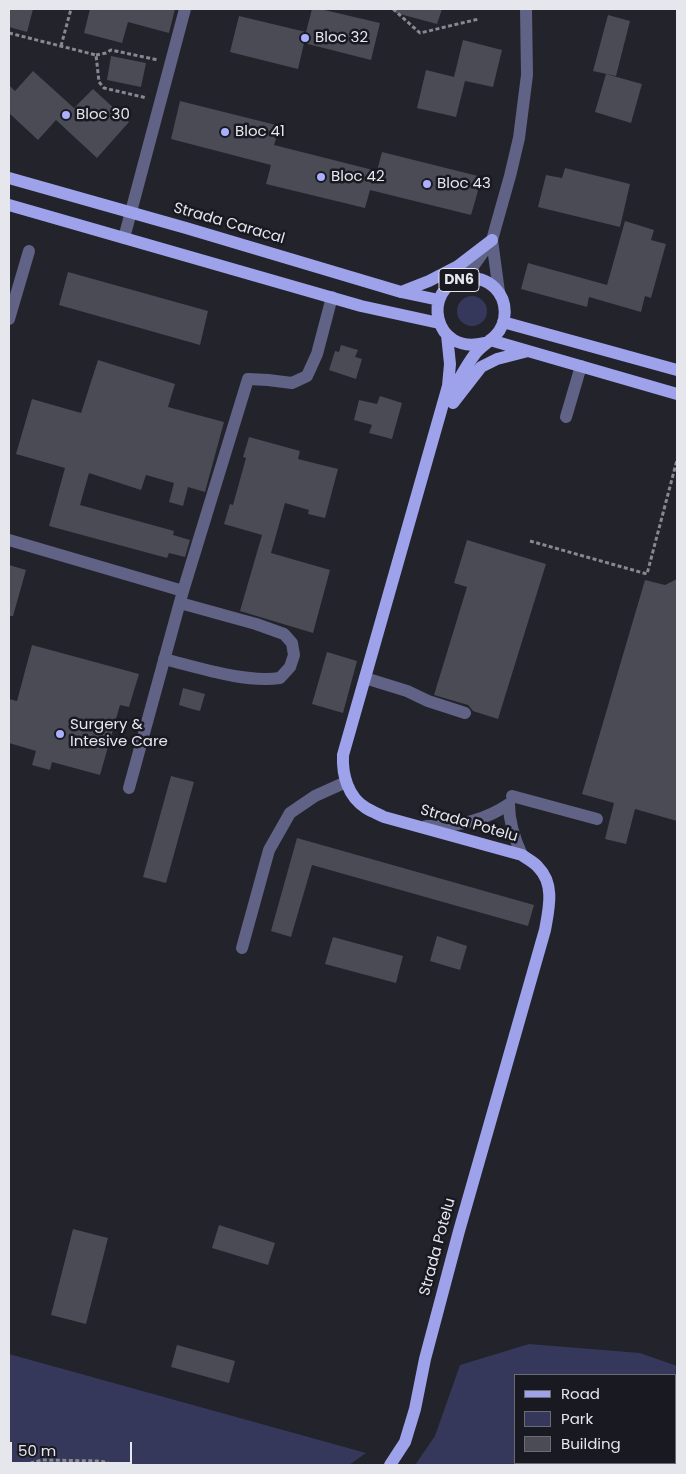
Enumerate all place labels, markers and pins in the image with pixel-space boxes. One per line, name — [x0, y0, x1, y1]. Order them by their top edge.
place label: Bloc 32 — [315, 29, 368, 47]
marker: Bloc 32 — [299, 32, 311, 44]
place label: Bloc 30 — [76, 106, 130, 124]
marker: Bloc 30 — [60, 109, 72, 121]
place label: Bloc 41 — [235, 123, 285, 141]
marker: Bloc 41 — [219, 126, 231, 138]
place label: Bloc 42 — [331, 168, 385, 186]
marker: Bloc 42 — [315, 171, 327, 183]
place label: Bloc 43 — [437, 175, 491, 193]
marker: Bloc 43 — [421, 178, 433, 190]
place label: Surgery & Intesive Care — [70, 716, 168, 751]
marker: Surgery & Intesive Care — [54, 728, 66, 740]

